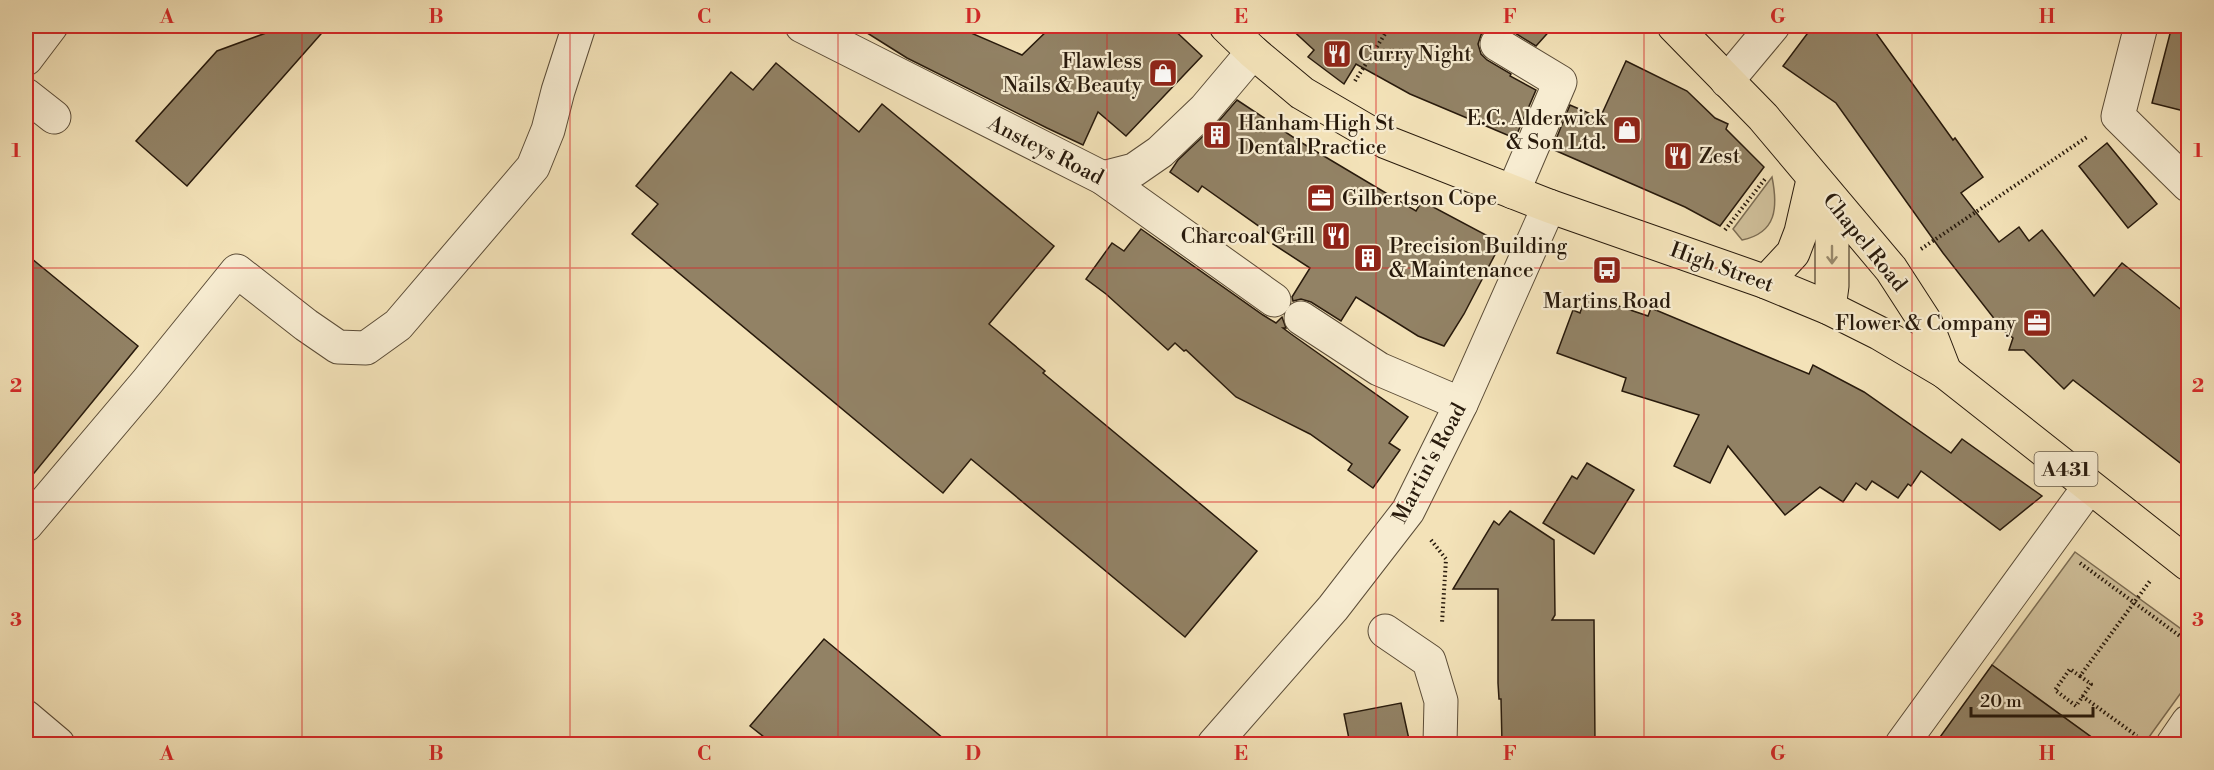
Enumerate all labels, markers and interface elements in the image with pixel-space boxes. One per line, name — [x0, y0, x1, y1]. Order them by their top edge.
text: A — [159, 5, 175, 30]
text: B — [428, 5, 444, 30]
text: C — [697, 5, 711, 30]
text: D — [965, 5, 981, 30]
text: E — [1234, 5, 1248, 30]
text: F — [1503, 5, 1517, 30]
text: G — [1770, 5, 1786, 30]
text: H — [2039, 5, 2056, 30]
restaurant icon: Curry Night — [1321, 38, 1353, 70]
place label: Curry Night — [1358, 42, 1472, 68]
place label: Flawless Nails & Beauty — [1003, 49, 1143, 99]
shop icon: Flawless Nails & Beauty — [1147, 57, 1179, 89]
place label: E.C. Alderwick & Son Ltd. — [1467, 106, 1607, 156]
street label: Ansteys Road — [982, 110, 1108, 191]
place label: Hanham High St Dental Practice — [1238, 111, 1395, 161]
shop icon: E.C. Alderwick & Son Ltd. — [1611, 114, 1643, 146]
building icon: Hanham High St Dental Practice — [1201, 119, 1233, 151]
text: 1 — [11, 139, 21, 164]
text: 1 — [2193, 139, 2203, 164]
restaurant icon: Zest — [1662, 140, 1694, 172]
place label: Zest — [1699, 144, 1741, 170]
office icon: Gilbertson Cope — [1305, 182, 1337, 214]
place label: Gilbertson Cope — [1342, 186, 1497, 212]
street label: Chapel Road — [1816, 188, 1912, 297]
restaurant icon: Charcoal Grill — [1320, 220, 1352, 252]
place label: Charcoal Grill — [1181, 224, 1315, 250]
place label: Precision Building & Maintenance — [1389, 234, 1567, 284]
street label: High Street — [1666, 237, 1778, 299]
building icon: Precision Building & Maintenance — [1352, 242, 1384, 274]
one-way arrow — [1826, 245, 1838, 265]
bus stop icon: Martins Road — [1591, 254, 1623, 286]
place label: Martins Road — [1543, 289, 1671, 315]
office icon: Flower & Company — [2021, 307, 2053, 339]
place label: Flower & Company — [1835, 311, 2017, 337]
text: 2 — [10, 374, 22, 399]
text: 2 — [2192, 374, 2204, 399]
street label: Martin's Road — [1387, 399, 1473, 528]
road number: A431 — [2034, 452, 2098, 486]
text: 3 — [10, 608, 22, 633]
text: 3 — [2192, 608, 2204, 633]
scale bar — [1971, 680, 2092, 718]
text: 20 m — [1980, 690, 2022, 713]
text: A — [159, 742, 175, 767]
text: B — [428, 742, 444, 767]
text: C — [697, 742, 711, 767]
text: D — [965, 742, 981, 767]
text: E — [1234, 742, 1248, 767]
text: F — [1503, 742, 1517, 767]
text: G — [1770, 742, 1786, 767]
text: H — [2039, 742, 2056, 767]

